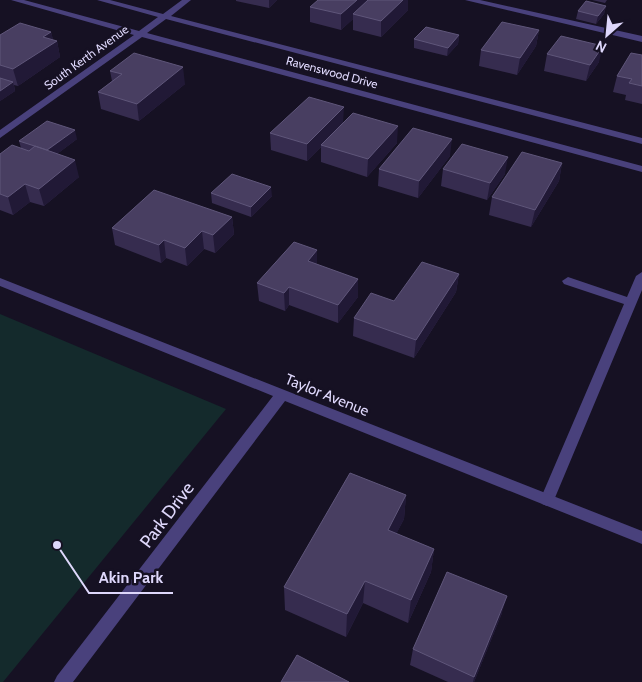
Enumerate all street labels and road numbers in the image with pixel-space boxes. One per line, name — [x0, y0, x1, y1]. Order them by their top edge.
street label: South Kerth Avenue — [41, 21, 131, 93]
street label: Ravenswood Drive — [284, 53, 380, 91]
street label: Taylor Avenue — [282, 370, 372, 420]
street label: Park Drive — [135, 478, 199, 552]

